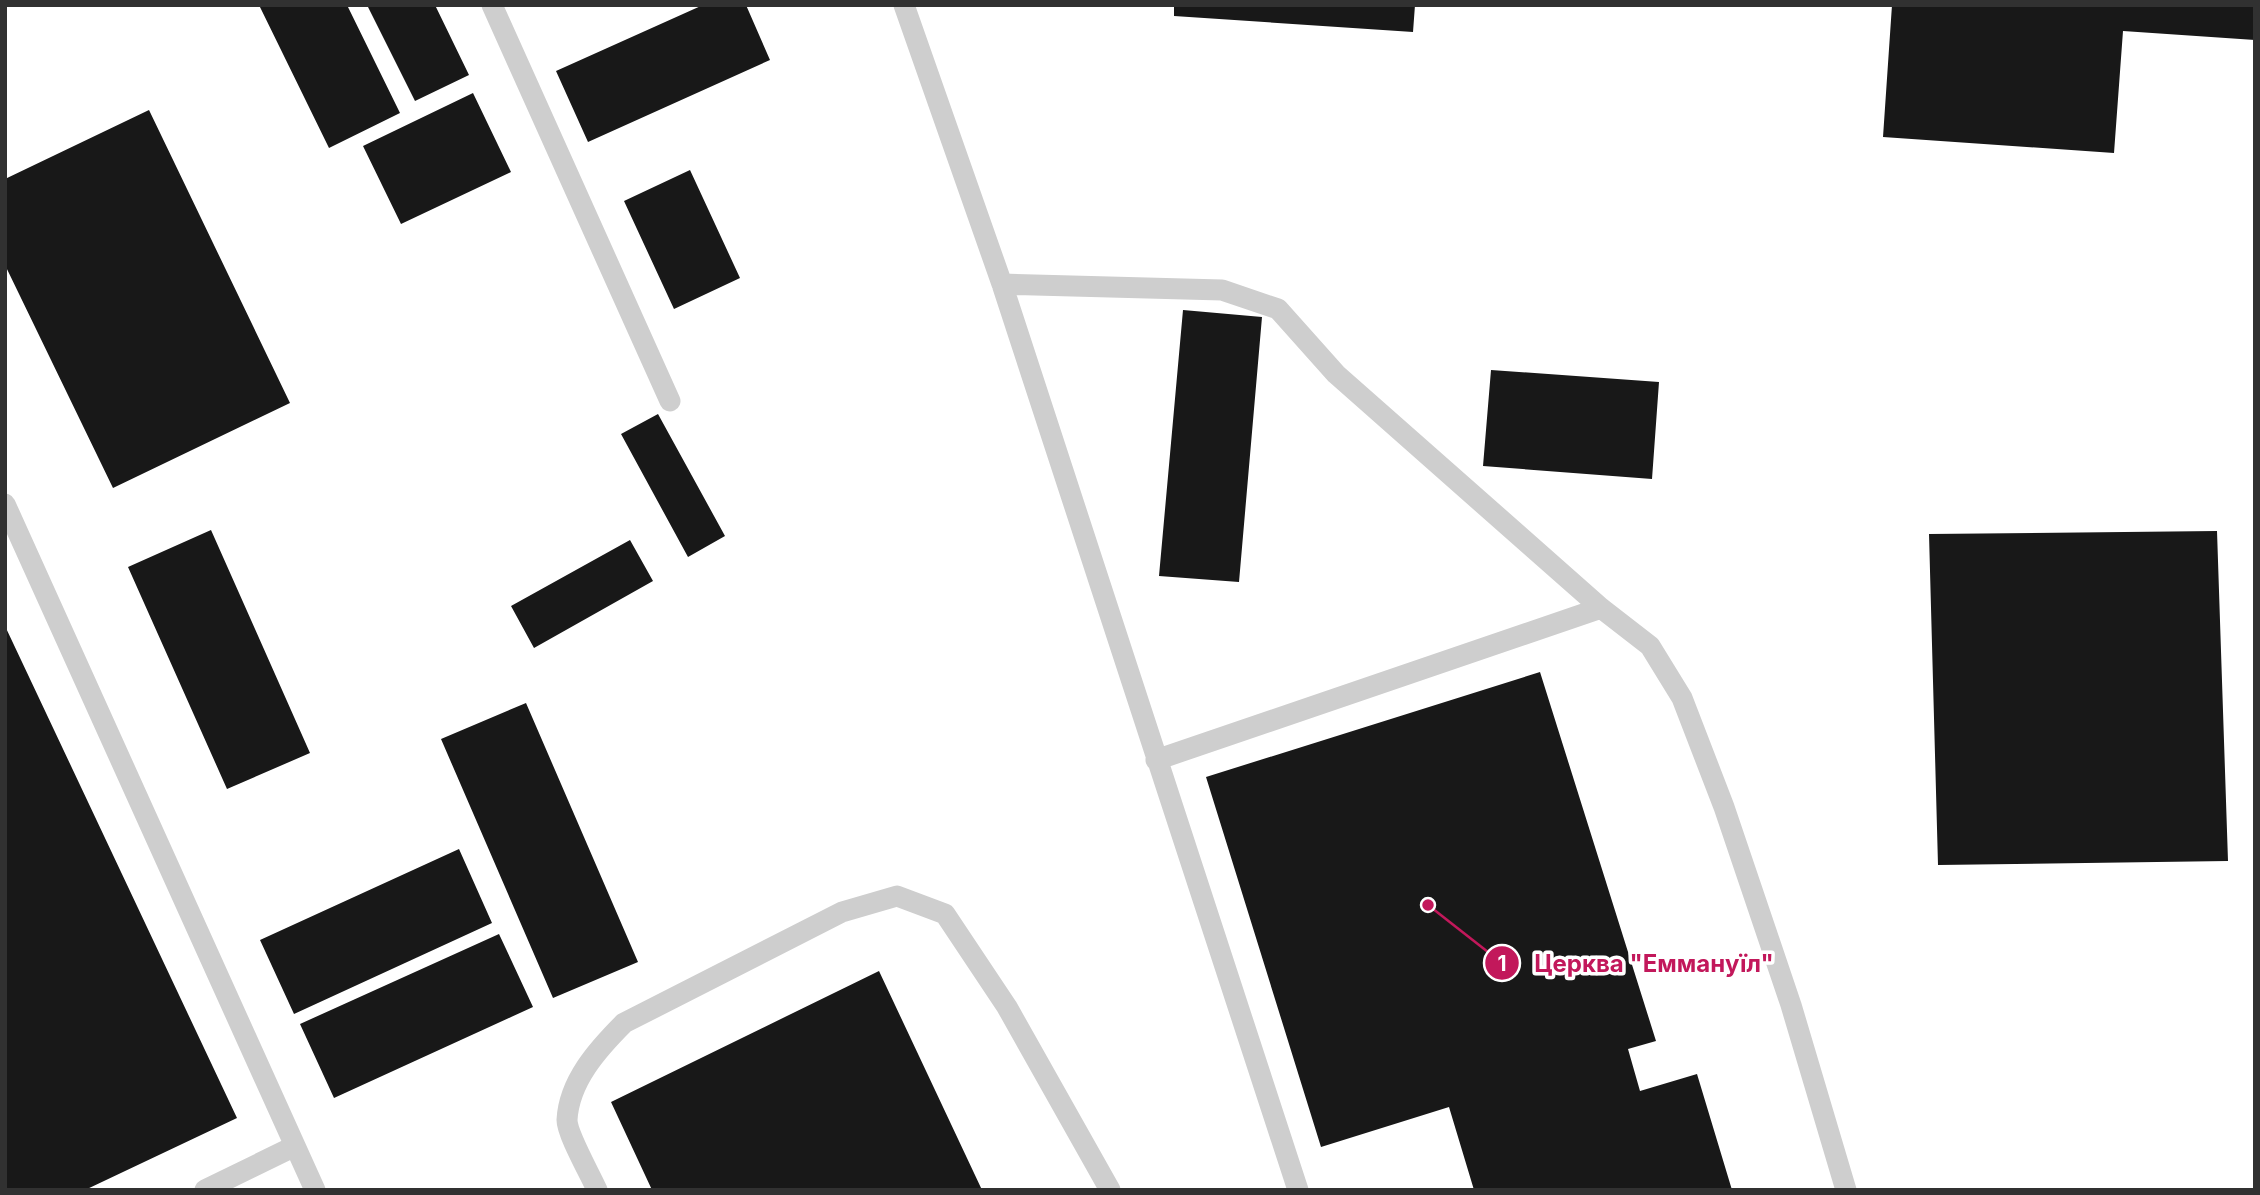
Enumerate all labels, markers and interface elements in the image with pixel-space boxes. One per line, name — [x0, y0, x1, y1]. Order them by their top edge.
callout: Церква "Еммануїл" — [1485, 941, 1787, 986]
text: Церква "Еммануїл" — [1534, 949, 1774, 978]
text: 1 — [1497, 951, 1507, 976]

